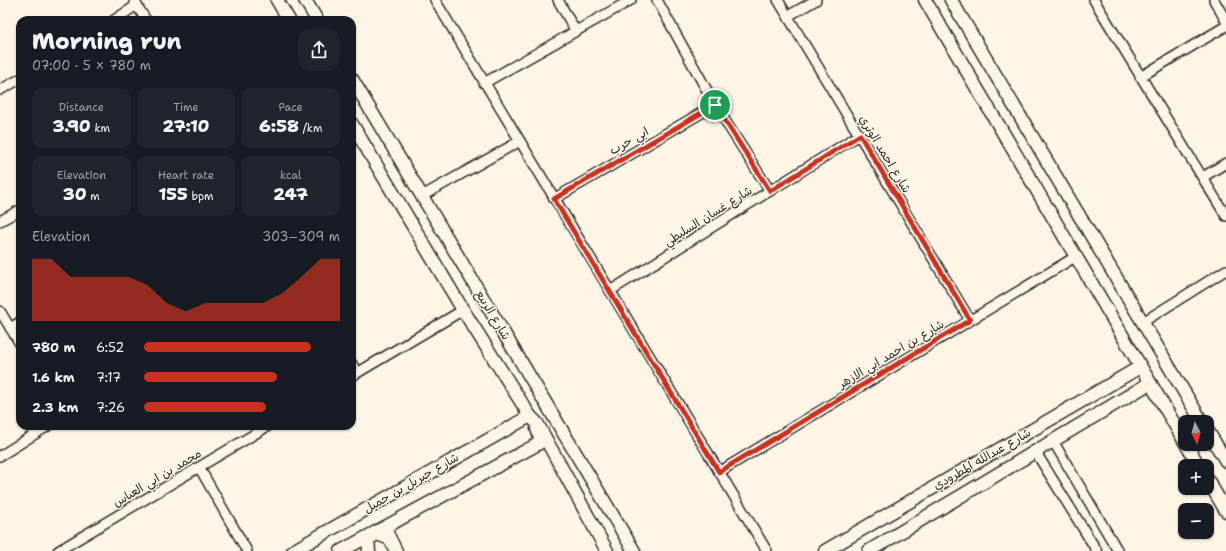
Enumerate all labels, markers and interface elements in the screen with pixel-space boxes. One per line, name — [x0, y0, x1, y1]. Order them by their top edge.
text: Morning run — [32, 27, 182, 56]
button: share — [298, 29, 340, 71]
text: 07:00 · 5 × 780 m — [32, 57, 151, 74]
pin — [698, 88, 732, 122]
icon: arrive — [704, 94, 726, 116]
text: Distance — [59, 100, 104, 115]
text: Time — [173, 100, 199, 115]
text: Pace — [279, 100, 303, 115]
street label: شارع احمد الوتري — [855, 112, 915, 196]
text: 3.90 — [53, 115, 91, 137]
text: 27:10 — [163, 115, 209, 137]
text: 6:58 — [259, 115, 299, 137]
text: km — [91, 121, 110, 136]
text: /km — [299, 121, 322, 136]
street label: ابي حرب — [607, 123, 653, 161]
text: Elevation — [57, 168, 106, 183]
text: Heart rate — [158, 168, 214, 183]
text: kcal — [280, 168, 301, 183]
street label: شارع غسان السليطي — [661, 182, 757, 252]
text: 30 — [63, 183, 87, 205]
text: 155 — [158, 183, 188, 205]
text: 247 — [273, 183, 308, 205]
text: m — [87, 189, 100, 204]
text: bpm — [188, 189, 214, 204]
text: Elevation — [32, 228, 90, 245]
text: 303–309 m — [262, 228, 340, 245]
street label: شارع الربيع — [471, 287, 514, 343]
street label: شارع بن احمد ابي الازهر — [834, 316, 949, 395]
text: 780 m — [32, 339, 75, 356]
text: 6:52 — [96, 339, 124, 356]
text: 1.6 km — [32, 369, 75, 386]
text: 7:17 — [96, 369, 121, 386]
text: 2.3 km — [32, 399, 78, 416]
text: 7:26 — [96, 399, 125, 416]
north arrow — [1178, 415, 1214, 451]
map controls — [1178, 415, 1214, 539]
street label: شارع عبدالله المطرودي — [930, 425, 1034, 494]
street label: محمد بن ابي العباس — [110, 445, 206, 513]
street label: شارع جبريل بن جميل — [360, 449, 462, 518]
button: + — [1178, 459, 1214, 495]
button: − — [1178, 503, 1214, 539]

